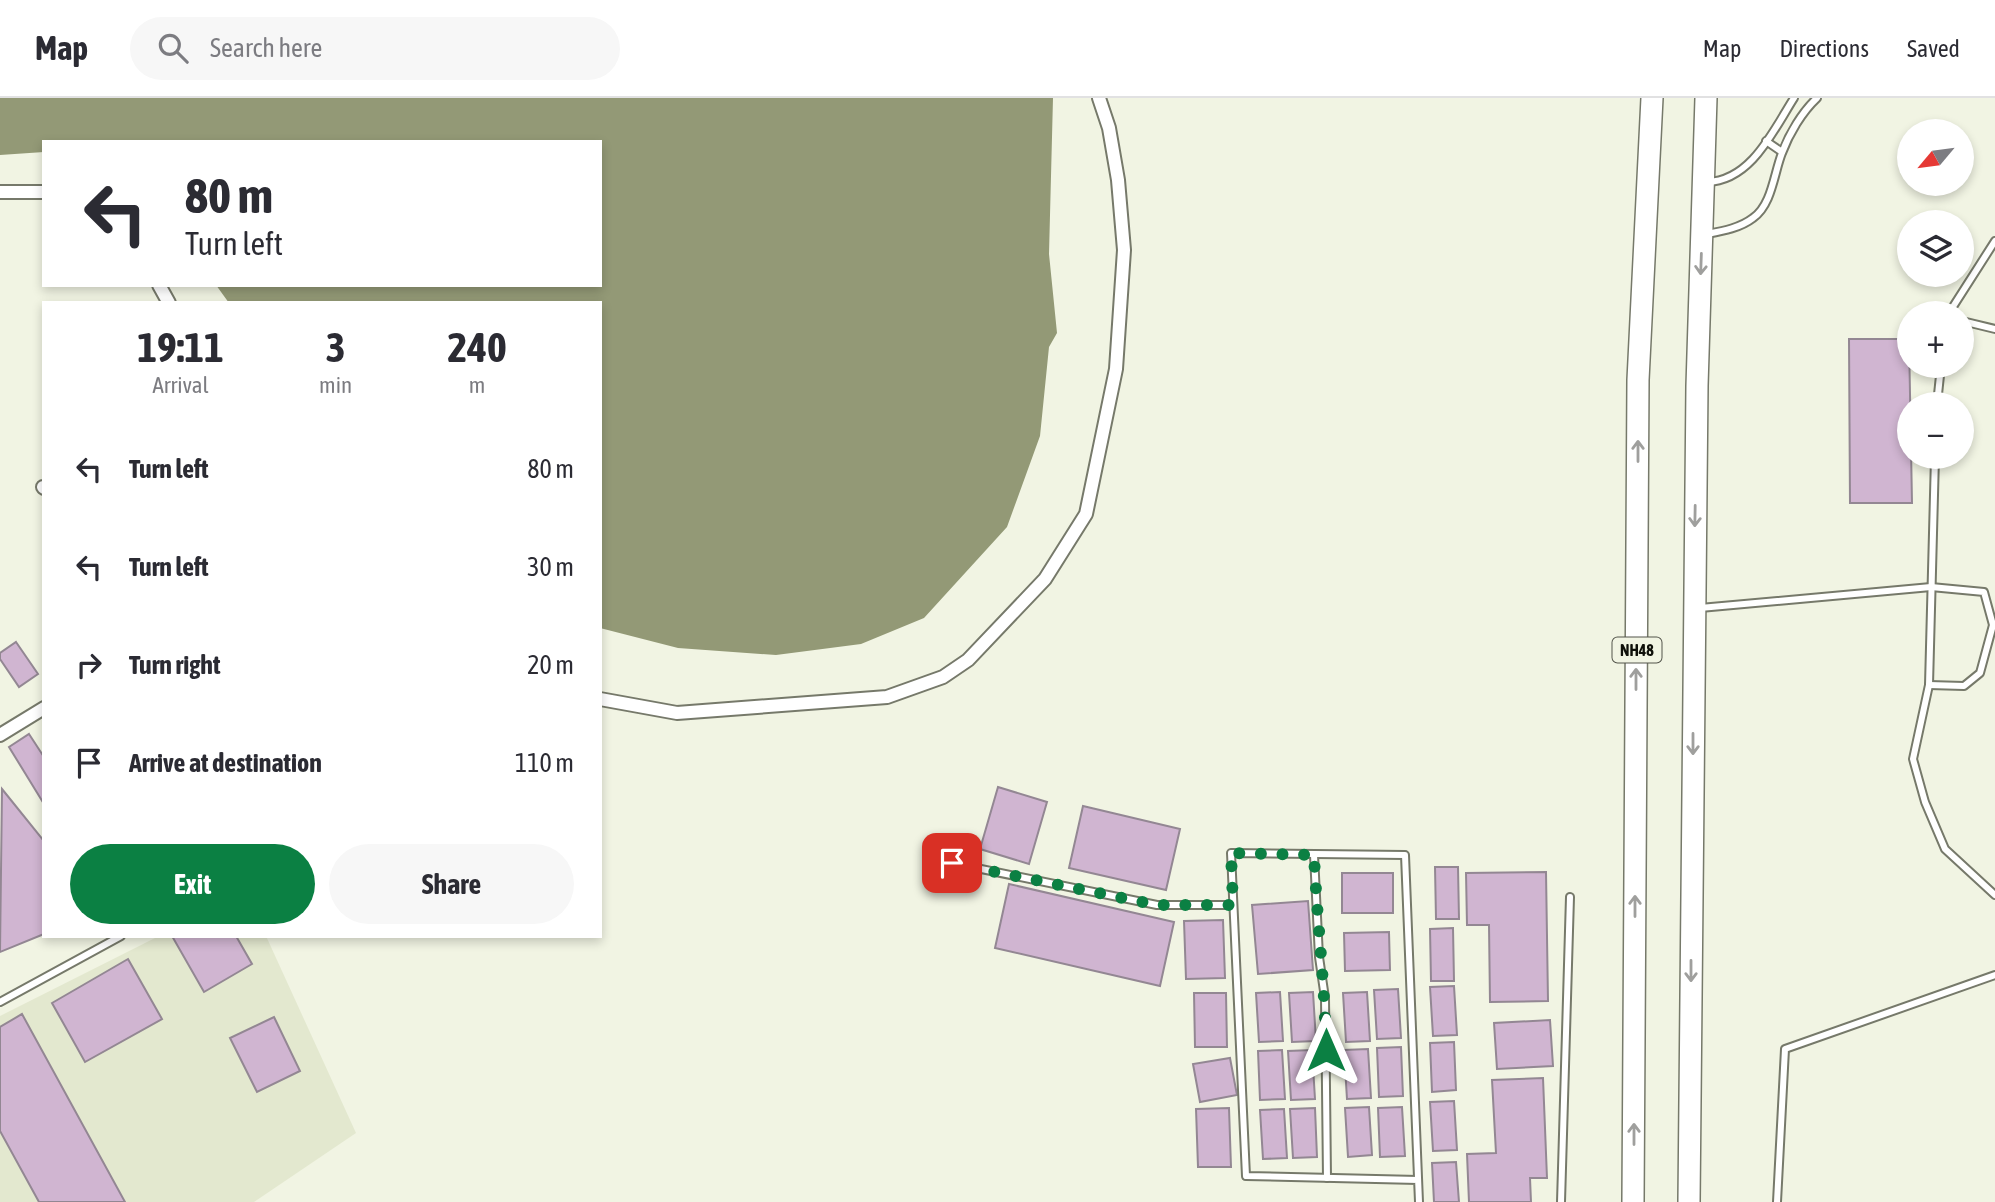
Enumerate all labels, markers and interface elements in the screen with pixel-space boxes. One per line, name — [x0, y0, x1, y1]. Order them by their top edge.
search box — [130, 17, 620, 80]
text: Map — [35, 29, 88, 67]
icon: search — [154, 29, 192, 67]
text: Search here — [210, 33, 322, 63]
text: Map — [1703, 35, 1741, 62]
text: Directions — [1779, 35, 1869, 62]
text: Saved — [1907, 35, 1960, 62]
north arrow — [1897, 119, 1974, 196]
map controls — [1897, 119, 1974, 469]
text: 80 m — [185, 167, 273, 223]
icon: left — [70, 168, 161, 259]
button: layers — [1897, 210, 1974, 287]
text: Turn left — [185, 225, 283, 262]
one-way arrow — [1694, 252, 1707, 275]
button: + — [1897, 301, 1974, 378]
text: 19:11 — [137, 323, 224, 371]
text: 3 — [326, 323, 345, 371]
text: 240 — [447, 323, 507, 371]
text: Arrival — [152, 372, 209, 398]
text: min — [319, 372, 352, 398]
text: m — [469, 372, 485, 398]
button: − — [1897, 392, 1974, 469]
one-way arrow — [1631, 440, 1645, 463]
icon: left — [70, 450, 108, 488]
text: Turn left — [129, 454, 209, 484]
text: 80 m — [527, 454, 574, 484]
one-way arrow — [1689, 504, 1702, 527]
icon: left — [70, 548, 108, 586]
text: Turn left — [129, 552, 209, 582]
text: 30 m — [527, 552, 574, 582]
road number: NH48 — [1612, 638, 1662, 663]
icon: right — [70, 646, 108, 684]
text: Turn right — [129, 650, 220, 680]
text: 20 m — [527, 650, 574, 680]
one-way arrow — [1629, 668, 1643, 691]
one-way arrow — [1687, 732, 1700, 755]
icon: arrive — [70, 744, 108, 782]
text: Arrive at destination — [129, 748, 322, 778]
text: 110 m — [515, 748, 574, 778]
pin — [922, 833, 982, 893]
button: Exit — [70, 844, 315, 924]
button: Share — [329, 844, 574, 924]
icon: arrive — [933, 844, 971, 882]
one-way arrow — [1628, 895, 1642, 918]
one-way arrow — [1685, 959, 1698, 982]
position arrow — [1289, 1013, 1363, 1087]
one-way arrow — [1627, 1123, 1640, 1146]

